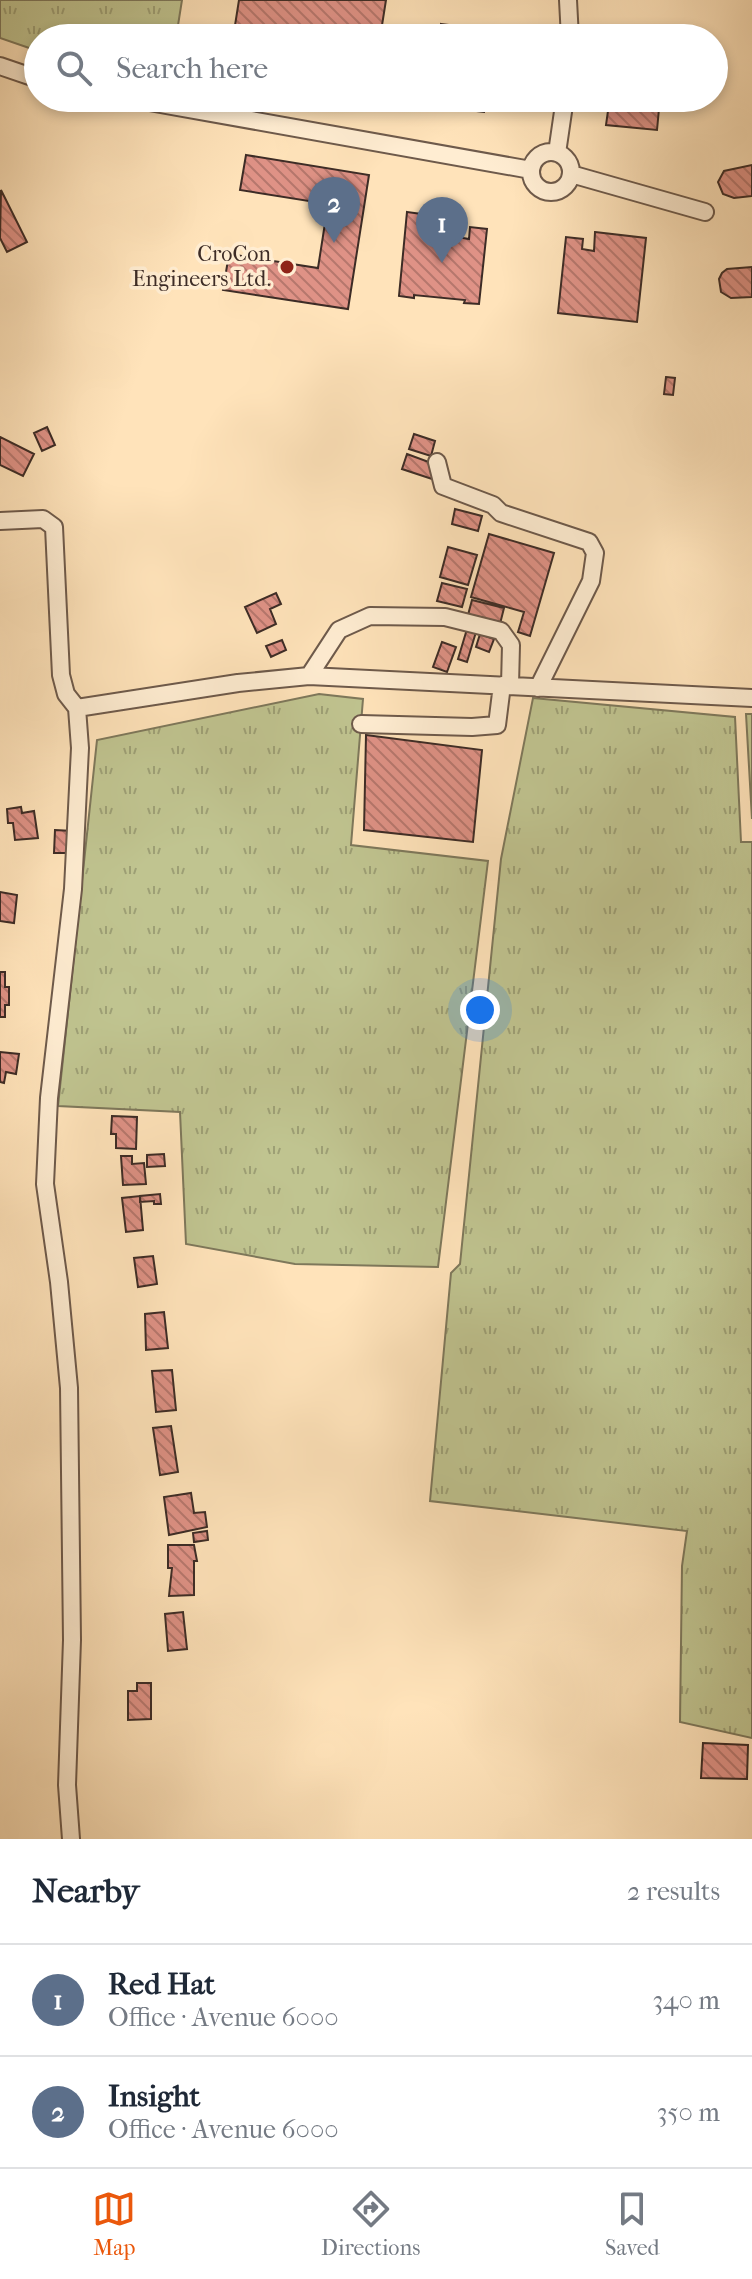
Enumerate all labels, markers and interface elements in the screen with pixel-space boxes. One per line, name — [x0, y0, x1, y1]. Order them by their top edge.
search box — [24, 24, 728, 112]
icon: search — [52, 46, 96, 90]
text: Search here — [116, 51, 268, 86]
pin: 2 — [308, 177, 360, 243]
pin: 1 — [416, 197, 468, 263]
place label: CroCon Engineers Ltd. — [132, 241, 271, 292]
marker: CroCon Engineers Ltd. — [278, 258, 296, 276]
your location — [460, 990, 500, 1030]
text: Nearby — [32, 1871, 139, 1911]
text: 2 results — [627, 1876, 720, 1907]
text: Red Hat — [108, 1967, 215, 2002]
text: 1 — [53, 1985, 63, 2016]
text: 340 m — [652, 1985, 720, 2016]
text: Office · Avenue 6000 — [108, 2002, 339, 2033]
text: Insight — [108, 2079, 200, 2114]
text: 2 — [51, 2097, 65, 2128]
text: 350 m — [657, 2097, 720, 2128]
text: Office · Avenue 6000 — [108, 2114, 339, 2145]
tab: Map — [92, 2187, 136, 2261]
tab: Directions — [321, 2187, 420, 2261]
tab: Saved — [605, 2187, 660, 2261]

